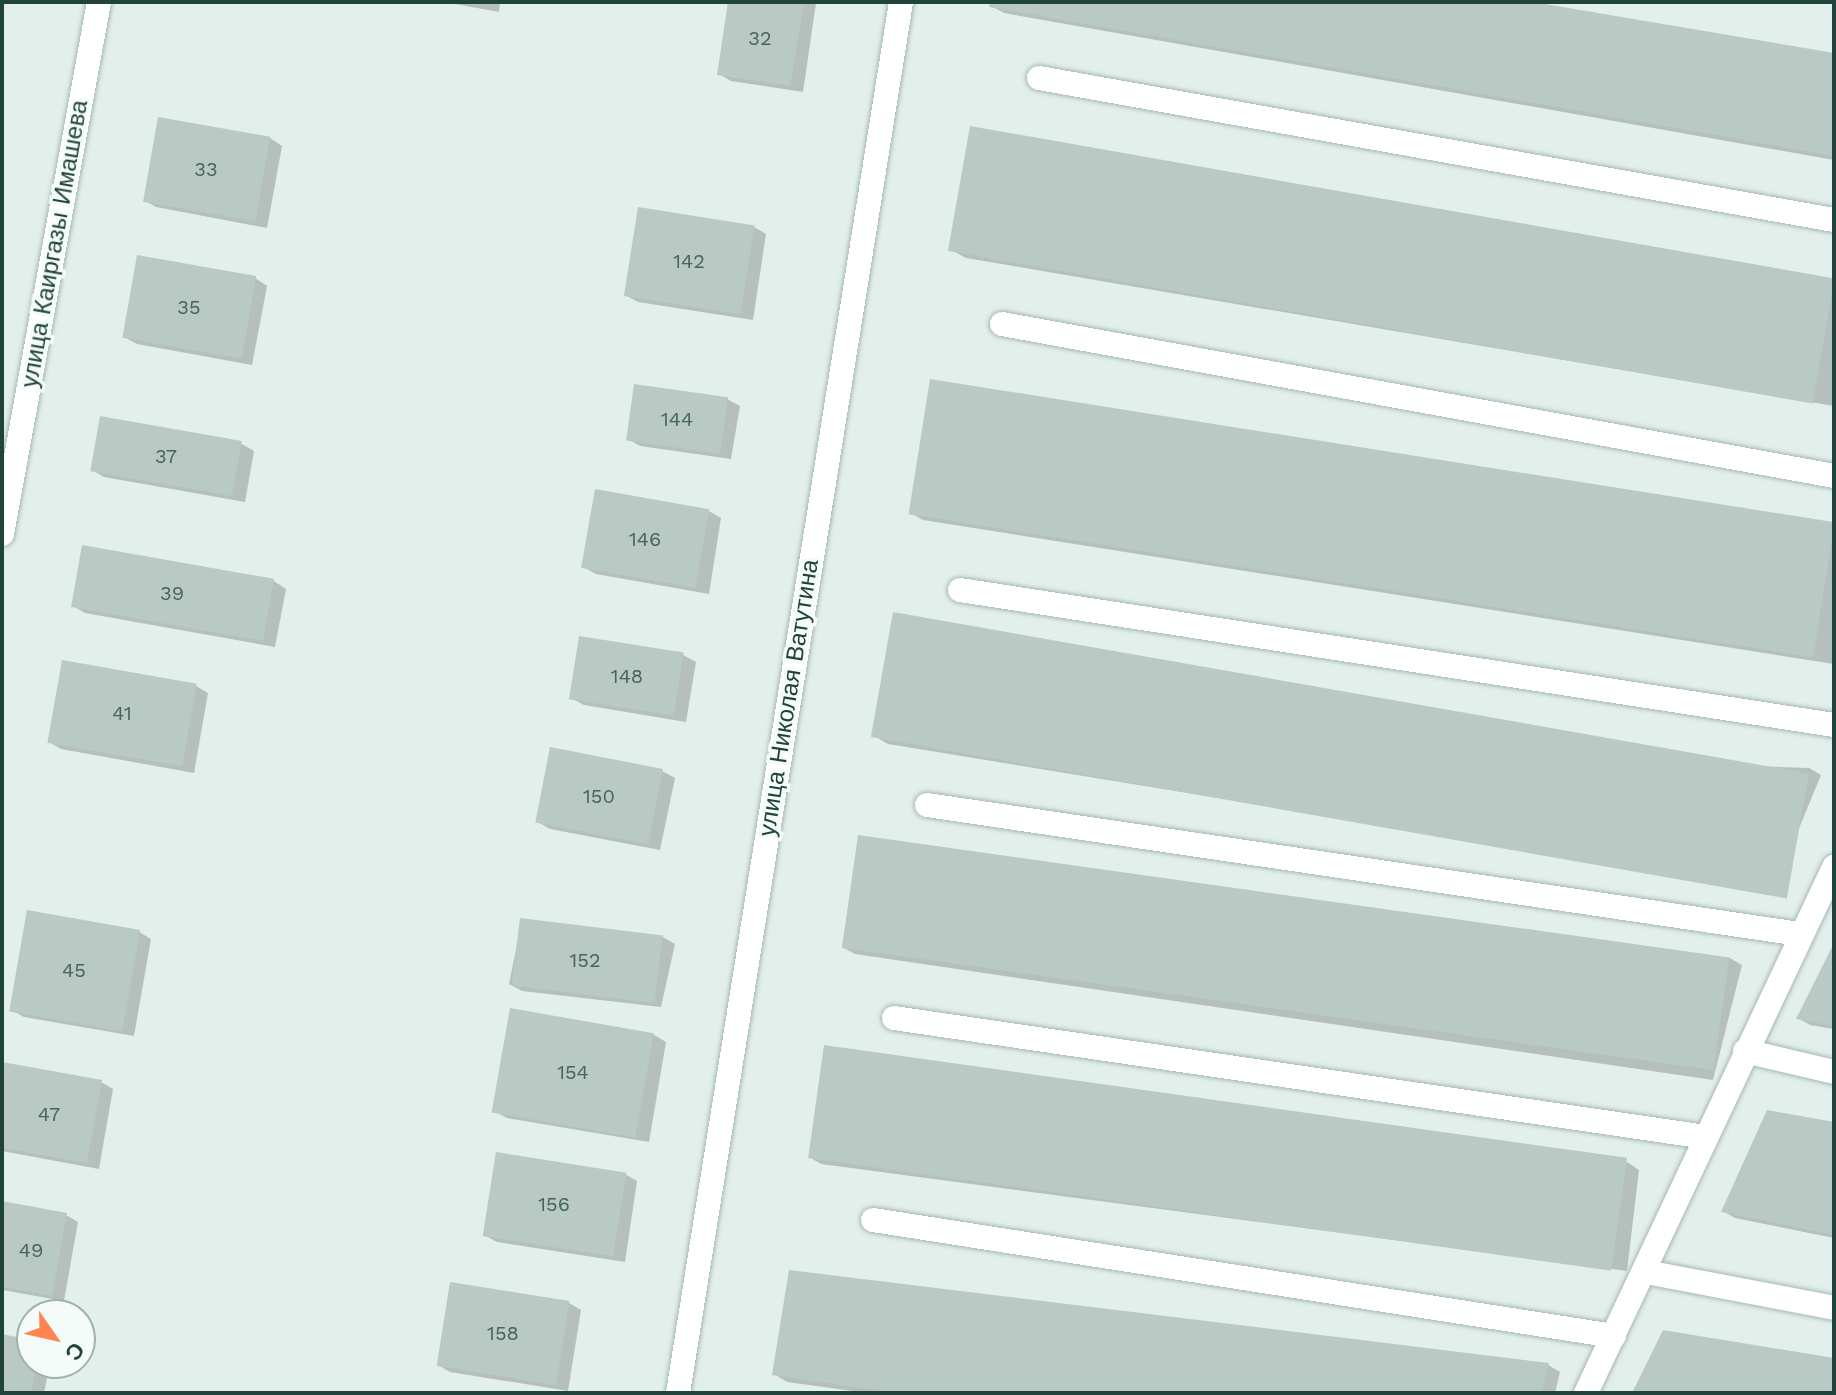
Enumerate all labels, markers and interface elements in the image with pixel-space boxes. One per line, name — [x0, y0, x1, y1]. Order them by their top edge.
house number: 32 — [748, 26, 772, 50]
street label: улица Каиргазы Имашева — [16, 98, 94, 390]
house number: 33 — [194, 157, 218, 181]
house number: 142 — [673, 249, 705, 273]
house number: 35 — [177, 295, 201, 319]
house number: 144 — [661, 407, 693, 431]
house number: 37 — [155, 444, 177, 468]
house number: 146 — [629, 527, 661, 551]
street label: улица Николая Ватутина — [753, 557, 825, 839]
house number: 39 — [160, 581, 184, 605]
house number: 148 — [611, 664, 643, 688]
house number: 41 — [112, 701, 132, 725]
house number: 150 — [583, 784, 615, 808]
house number: 152 — [569, 948, 601, 972]
house number: 45 — [62, 958, 86, 982]
house number: 154 — [557, 1060, 589, 1084]
house number: 47 — [38, 1102, 60, 1126]
house number: 156 — [538, 1192, 570, 1216]
house number: 49 — [19, 1238, 43, 1262]
north arrow — [16, 1299, 96, 1379]
house number: 158 — [487, 1321, 519, 1345]
text: С — [60, 1338, 89, 1365]

